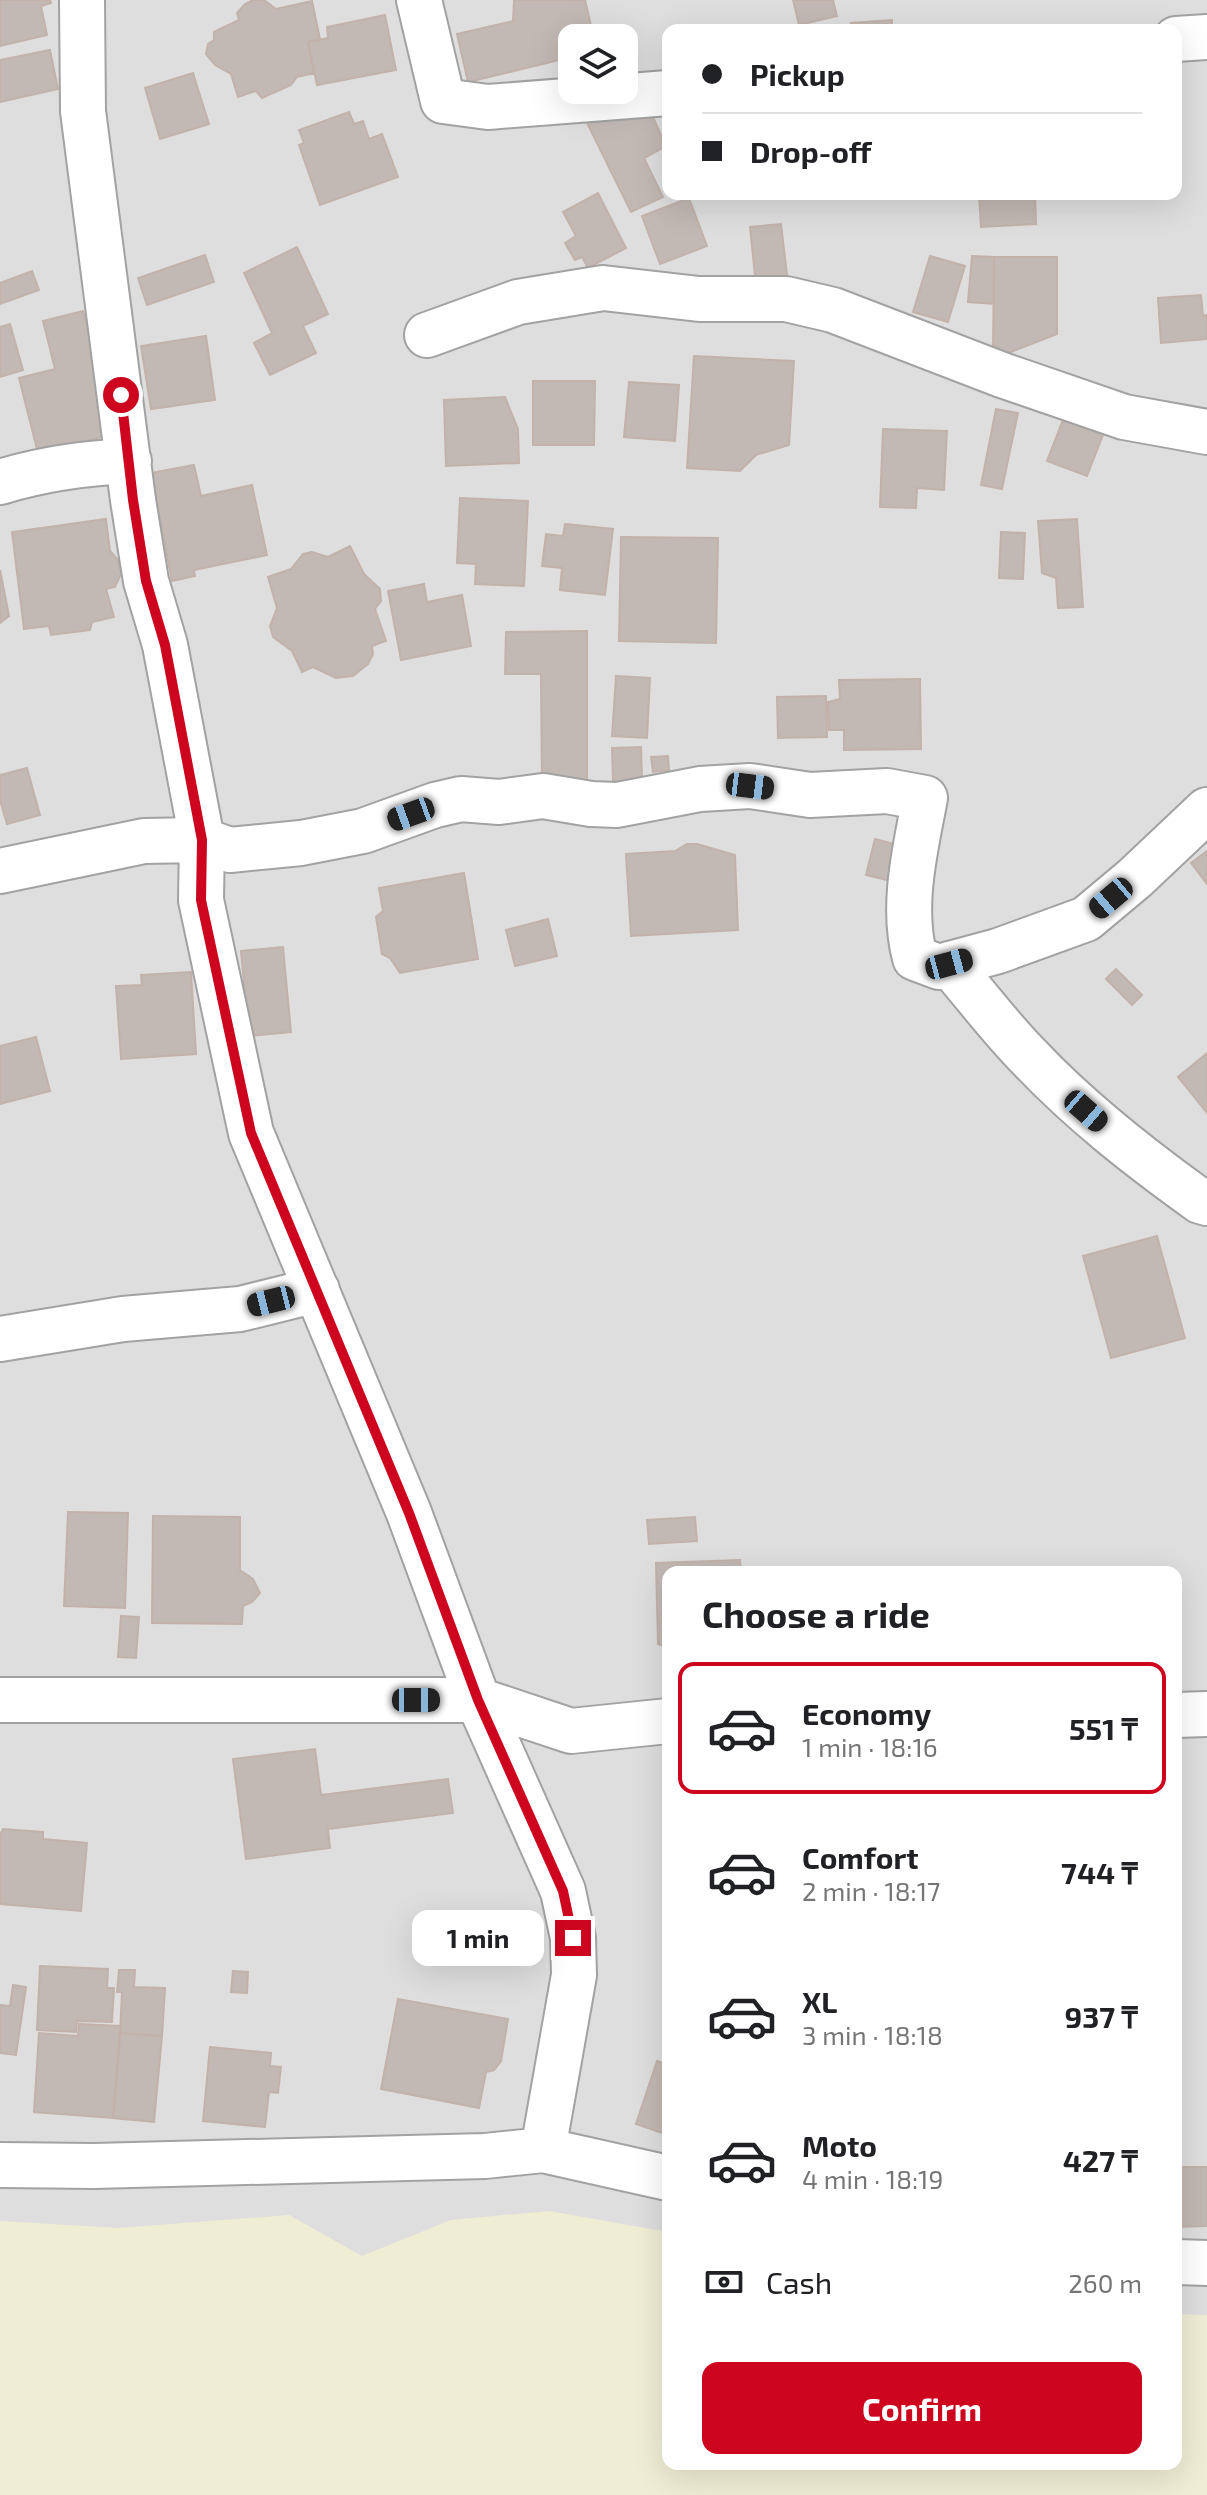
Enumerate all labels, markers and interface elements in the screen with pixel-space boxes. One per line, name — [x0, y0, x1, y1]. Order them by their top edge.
map controls — [558, 24, 638, 104]
button: layers — [558, 24, 638, 104]
text: Pickup — [750, 56, 845, 92]
text: Drop-off — [750, 133, 872, 169]
route start — [103, 377, 139, 413]
car — [725, 771, 775, 801]
car — [384, 795, 438, 833]
car — [1085, 873, 1137, 923]
car — [923, 946, 975, 982]
car — [1060, 1086, 1112, 1136]
car — [245, 1284, 297, 1318]
text: Choose a ride — [702, 1592, 930, 1635]
car — [392, 1688, 440, 1712]
icon: car — [706, 1692, 778, 1764]
text: Economy — [802, 1695, 931, 1731]
text: 551 ₸ — [1069, 1710, 1138, 1746]
text: 1 min · 18:16 — [802, 1731, 938, 1762]
icon: car — [706, 1836, 778, 1908]
text: Comfort — [802, 1839, 919, 1875]
text: 744 ₸ — [1061, 1854, 1138, 1890]
text: 2 min · 18:17 — [802, 1875, 940, 1906]
callout: 1 min — [413, 1910, 545, 1966]
route end — [555, 1920, 591, 1956]
text: 1 min — [447, 1922, 509, 1953]
icon: car — [706, 1980, 778, 2052]
text: XL — [802, 1983, 837, 2019]
text: 937 ₸ — [1065, 1998, 1138, 2034]
text: 3 min · 18:18 — [802, 2019, 943, 2050]
icon: car — [706, 2124, 778, 2196]
text: Moto — [802, 2127, 877, 2163]
text: 427 ₸ — [1063, 2142, 1138, 2178]
text: 4 min · 18:19 — [802, 2163, 943, 2194]
icon: cash — [702, 2260, 746, 2304]
text: Cash — [766, 2264, 832, 2300]
text: 260 m — [1068, 2267, 1142, 2298]
button: Confirm — [702, 2362, 1142, 2454]

